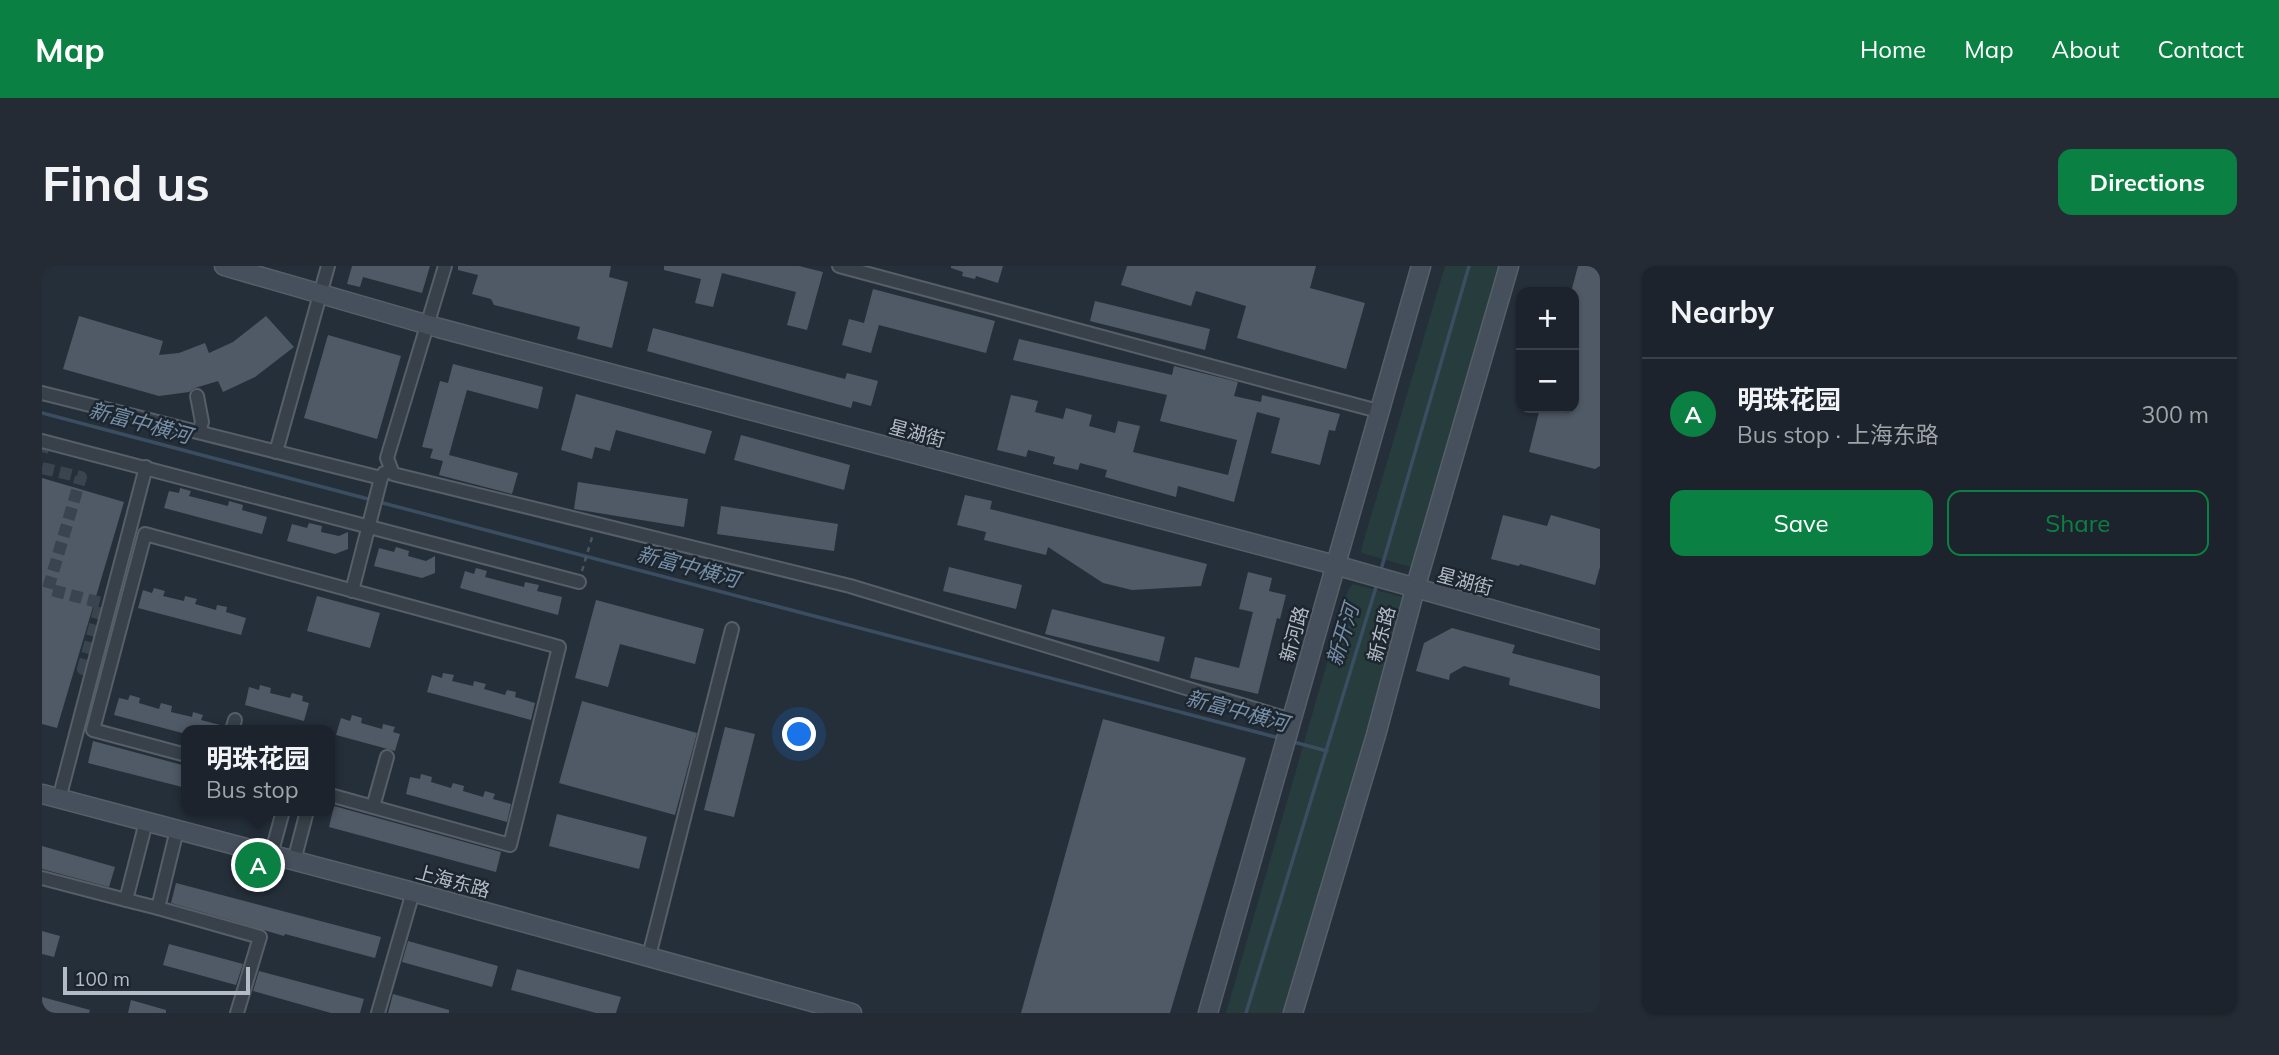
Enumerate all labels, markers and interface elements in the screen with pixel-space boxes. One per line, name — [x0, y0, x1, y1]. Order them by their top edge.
text: Map — [35, 29, 105, 70]
text: Home — [1860, 34, 1926, 64]
text: Map — [1964, 34, 2014, 64]
text: About — [2052, 34, 2120, 64]
text: Contact — [2158, 34, 2244, 64]
button: Directions — [2058, 149, 2237, 215]
text: Find us — [42, 152, 210, 213]
map controls — [1516, 287, 1579, 413]
button: + — [1516, 287, 1579, 350]
text: Nearby — [1670, 293, 1774, 331]
button: − — [1516, 350, 1579, 413]
text: 明珠花园 — [1737, 383, 1841, 416]
water label: 新富中横河 — [86, 396, 198, 449]
text: A — [1684, 400, 1702, 429]
text: 300 m — [2141, 400, 2209, 429]
street label: 星湖街 — [886, 414, 948, 452]
text: Bus stop · 上海东路 — [1737, 420, 1939, 449]
button: Save — [1670, 490, 1933, 556]
button: Share — [1947, 490, 2209, 556]
water label: 新富中横河 — [634, 540, 746, 593]
street label: 星湖街 — [1434, 562, 1496, 600]
water label: 新开河 — [1320, 597, 1365, 669]
street label: 新河路 — [1275, 603, 1313, 665]
street label: 新东路 — [1362, 603, 1400, 665]
water label: 新富中横河 — [1183, 684, 1295, 737]
your location — [782, 717, 816, 751]
popup — [181, 725, 335, 816]
text: 明珠花园 — [206, 742, 310, 775]
text: Bus stop — [206, 775, 298, 804]
pin: A — [235, 839, 281, 891]
street label: 上海东路 — [413, 860, 493, 902]
scale bar — [63, 964, 250, 996]
text: 100 m — [74, 967, 130, 991]

